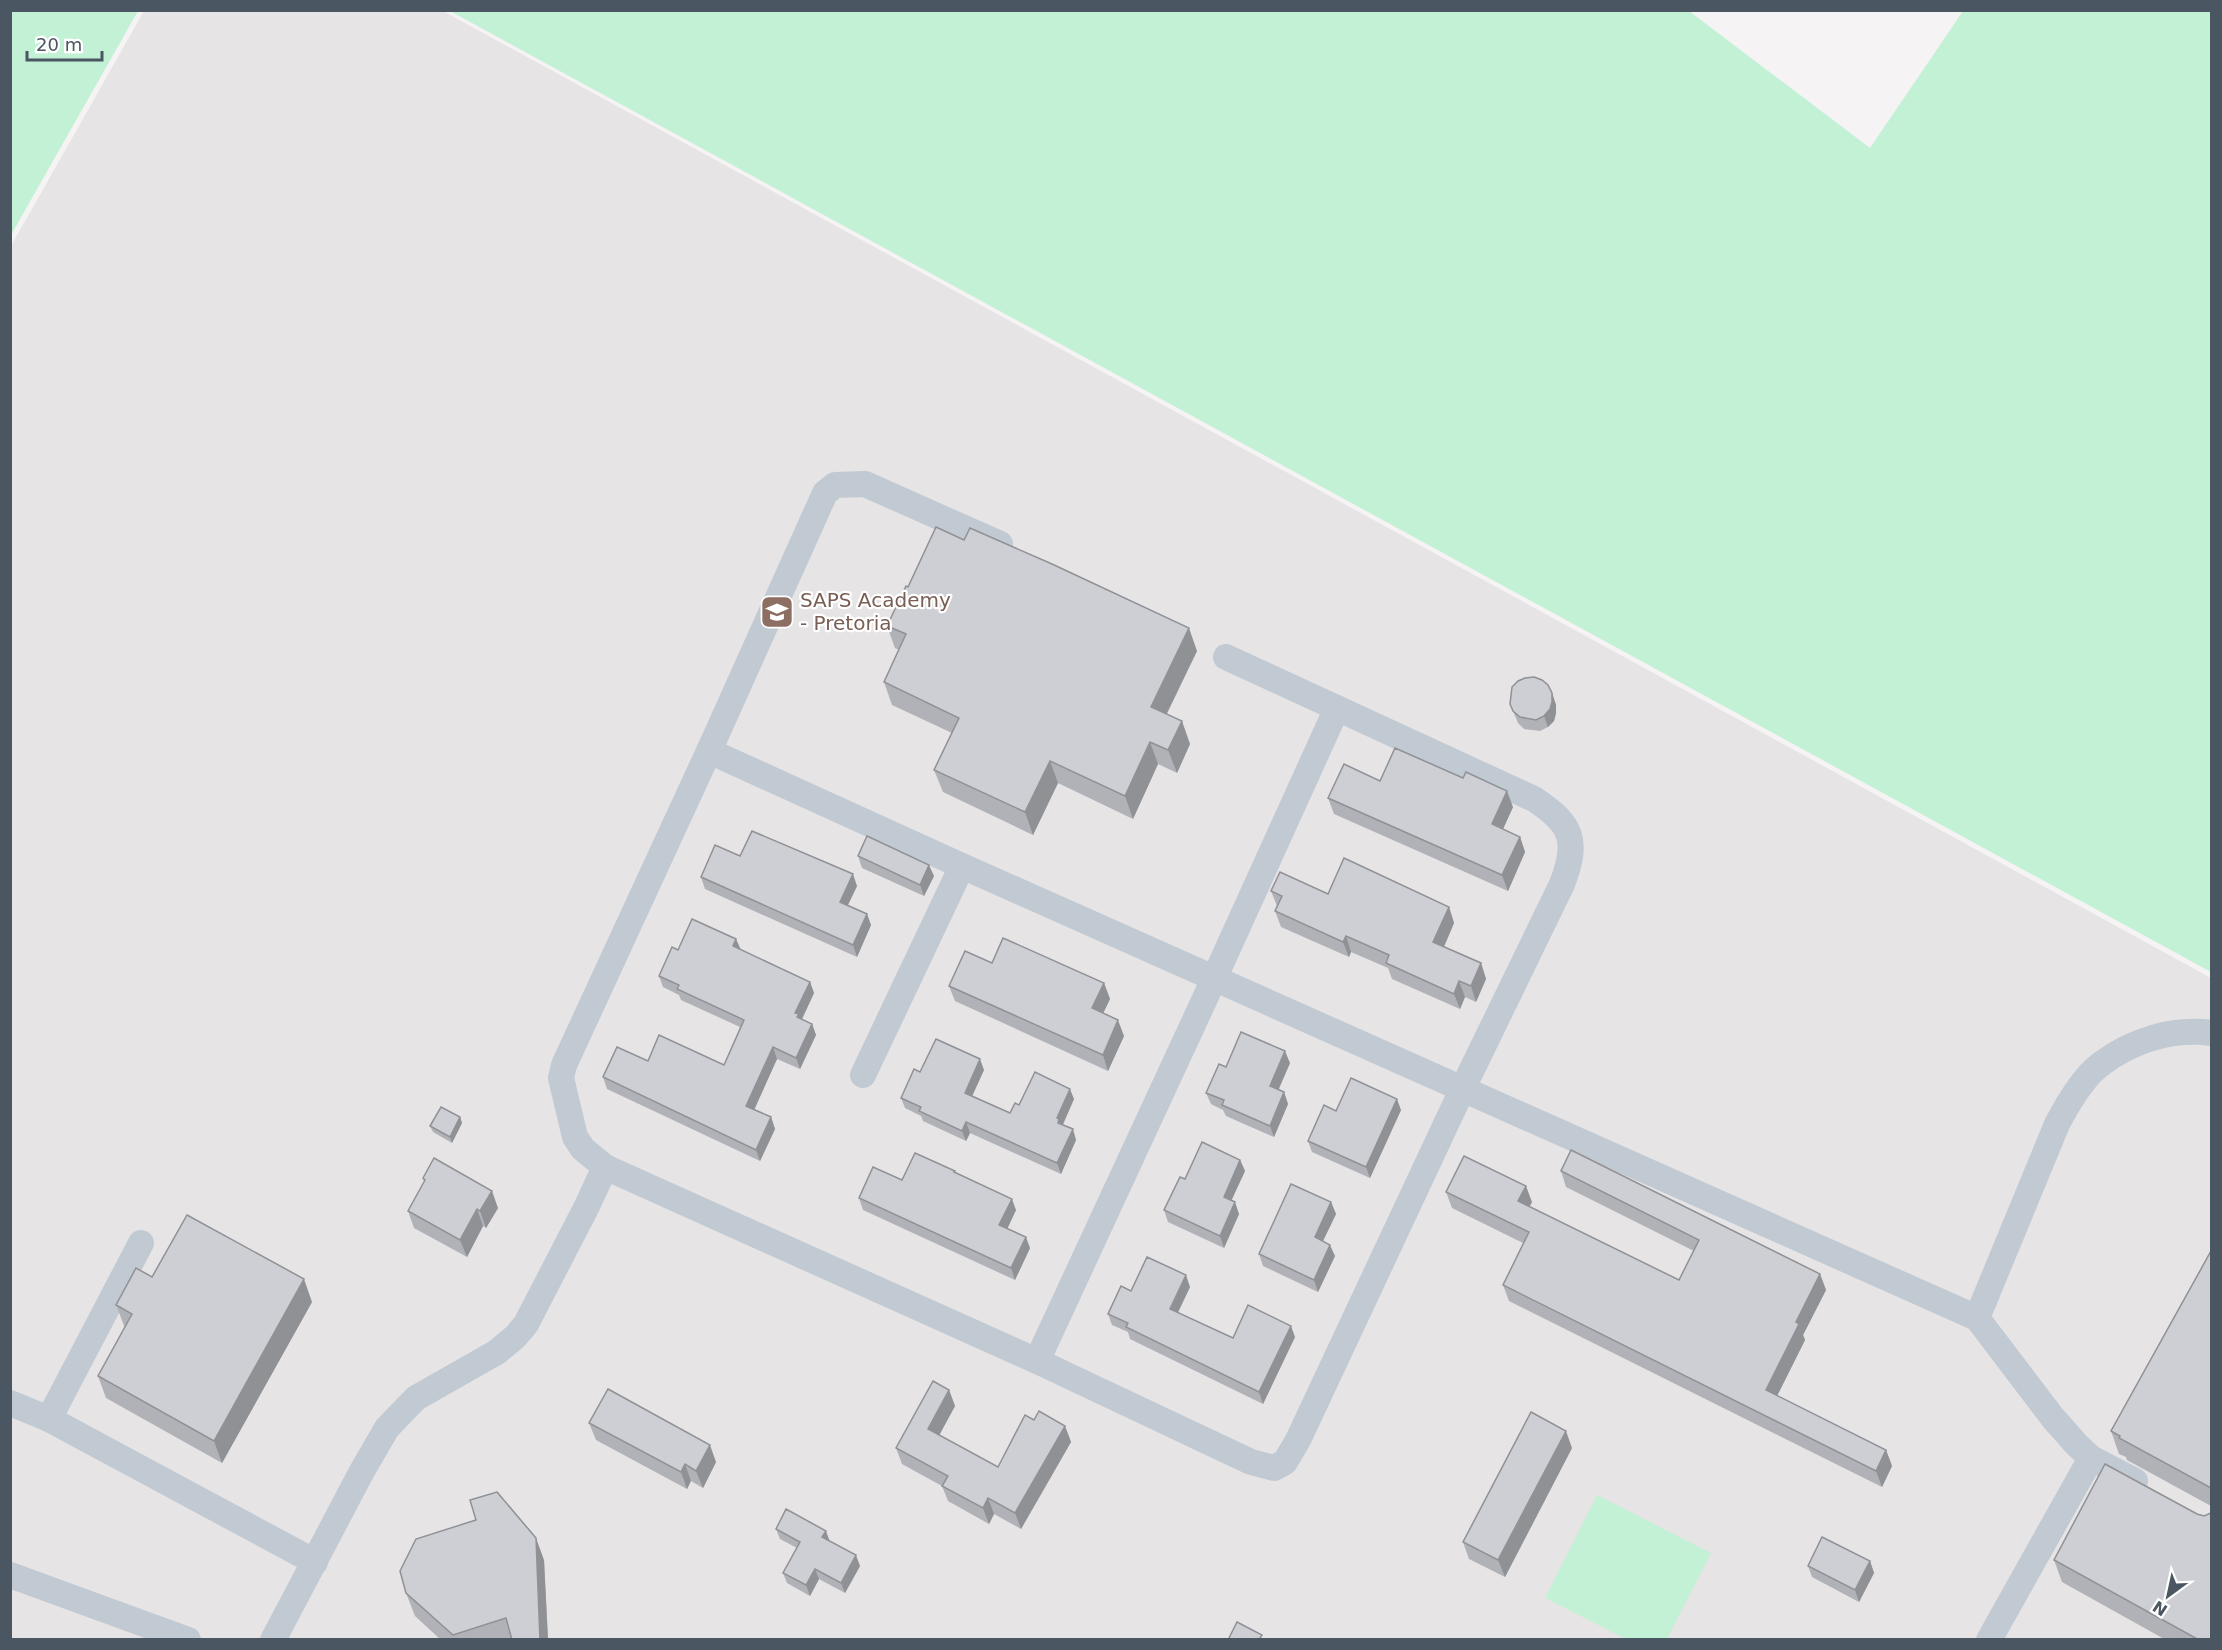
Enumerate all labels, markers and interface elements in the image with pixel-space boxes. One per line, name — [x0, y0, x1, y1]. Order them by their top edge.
scale bar — [27, 24, 102, 62]
text: 20 m — [36, 34, 82, 55]
place label: SAPS Academy - Pretoria — [800, 588, 951, 635]
school or university icon: SAPS Academy - Pretoria — [759, 594, 795, 630]
north arrow — [2138, 1566, 2198, 1626]
text: N — [2149, 1597, 2171, 1620]

